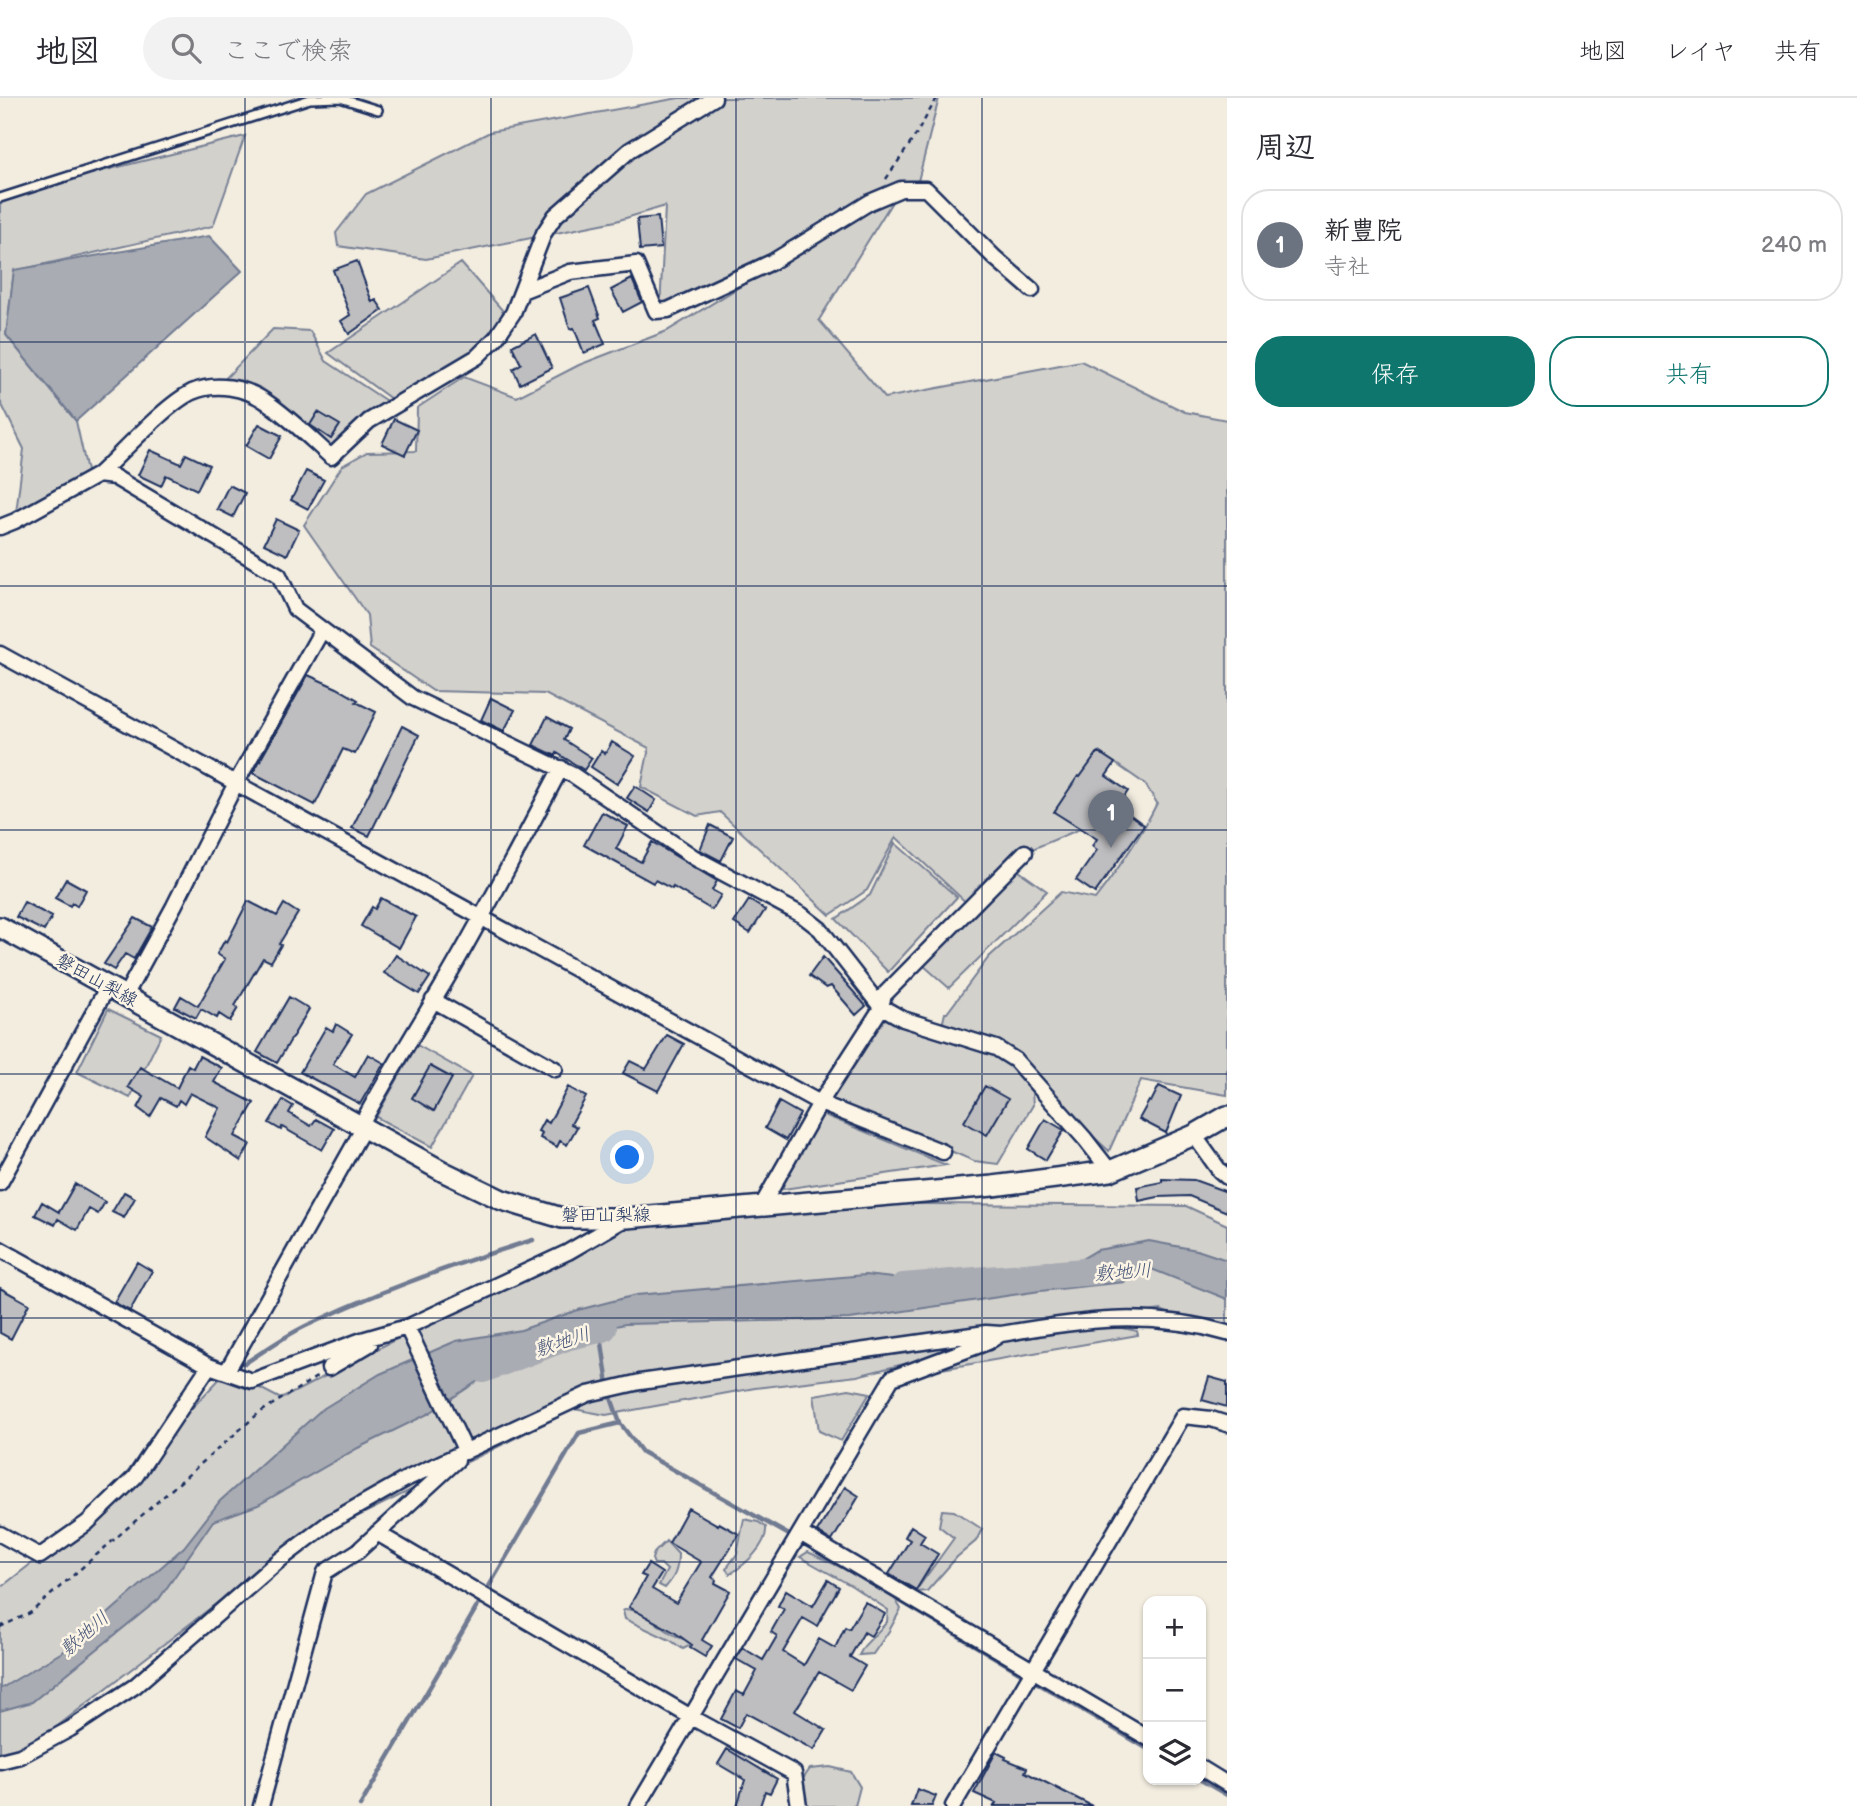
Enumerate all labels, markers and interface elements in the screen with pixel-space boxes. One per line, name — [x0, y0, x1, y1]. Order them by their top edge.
search box — [143, 17, 633, 80]
icon: search — [167, 29, 205, 67]
text: 地図 — [35, 32, 101, 72]
text: ここで検索 — [223, 36, 353, 67]
text: 地図 — [1579, 37, 1627, 66]
text: レイヤ — [1665, 37, 1736, 66]
text: 共有 — [1774, 37, 1822, 66]
text: 周辺 — [1255, 130, 1315, 166]
text: 新豊院 — [1324, 216, 1402, 247]
text: 1 — [1275, 231, 1285, 259]
text: 240 m — [1761, 231, 1827, 259]
text: 寺社 — [1324, 253, 1370, 281]
button: 保存 — [1255, 336, 1535, 407]
button: 共有 — [1549, 336, 1829, 407]
pin: 1 — [1088, 790, 1134, 848]
street label: 磐田山梨線 — [52, 949, 141, 1011]
your location — [610, 1140, 644, 1174]
street label: 磐田山梨線 — [561, 1205, 651, 1226]
water label: 敷地川 — [1094, 1259, 1152, 1286]
water label: 敷地川 — [532, 1323, 593, 1362]
map controls — [1143, 1596, 1206, 1785]
button: + — [1143, 1596, 1206, 1659]
water label: 敷地川 — [56, 1607, 114, 1662]
button: − — [1143, 1659, 1206, 1722]
button: layers — [1143, 1722, 1206, 1785]

